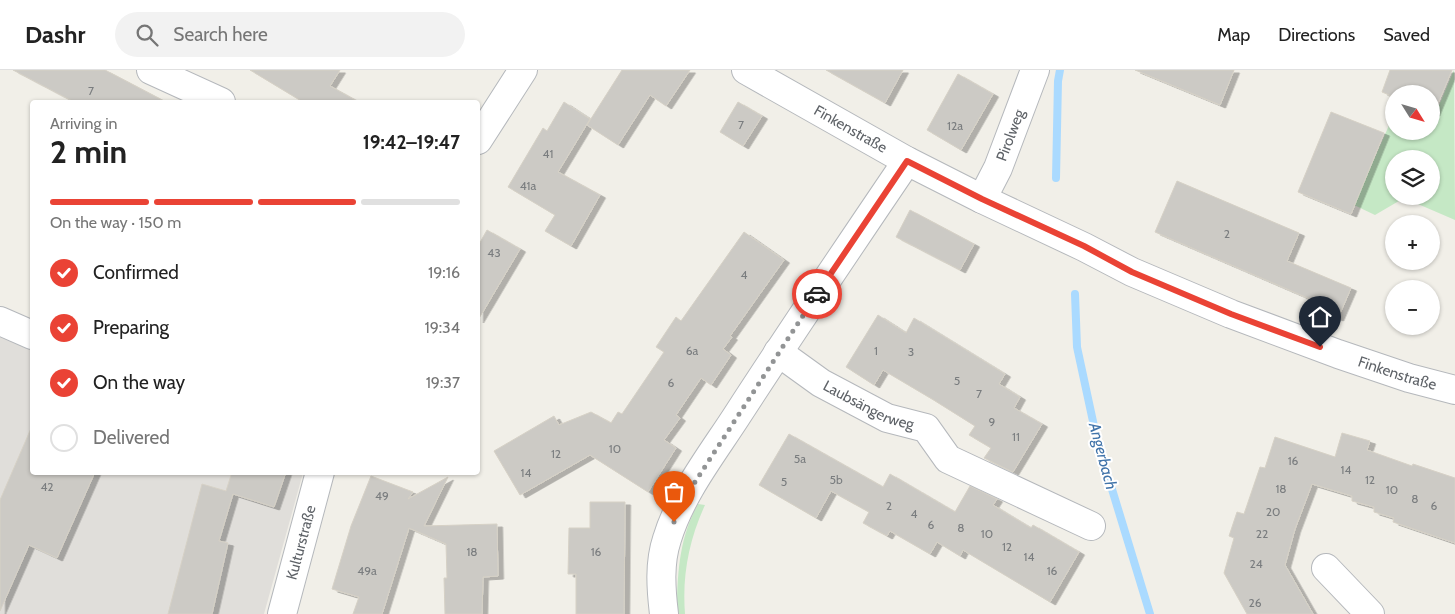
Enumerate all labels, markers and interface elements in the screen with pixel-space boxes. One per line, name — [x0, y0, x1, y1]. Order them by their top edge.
search box — [115, 12, 465, 57]
text: Dashr — [25, 20, 85, 49]
icon: search — [133, 21, 161, 49]
text: Search here — [173, 23, 268, 46]
text: Map — [1217, 24, 1250, 46]
text: Directions — [1278, 24, 1355, 46]
text: Saved — [1383, 24, 1430, 46]
house number: 7 — [88, 83, 94, 98]
north arrow — [1385, 85, 1440, 140]
map controls — [1385, 85, 1440, 335]
street label: Finkenstraße — [811, 101, 891, 157]
street label: Pirolweg — [992, 106, 1029, 164]
text: Arriving in — [50, 114, 117, 133]
house number: 7 — [738, 117, 744, 132]
house number: 12a — [947, 118, 963, 133]
text: 19:42–19:47 — [363, 131, 460, 154]
text: 2 min — [50, 132, 127, 171]
house number: 41 — [543, 146, 553, 161]
button: layers — [1385, 150, 1440, 205]
house number: 41a — [520, 178, 537, 193]
text: On the way · 150 m — [50, 213, 181, 232]
button: + — [1385, 215, 1440, 270]
house number: 2 — [1224, 226, 1230, 241]
house number: 43 — [487, 245, 501, 260]
icon: check — [50, 259, 78, 287]
text: Confirmed — [93, 261, 179, 284]
text: 19:16 — [428, 263, 460, 282]
house number: 4 — [741, 267, 748, 282]
courier — [792, 269, 842, 319]
icon: car — [803, 280, 831, 308]
button: − — [1385, 280, 1440, 335]
pin — [1299, 296, 1341, 347]
icon: home — [1306, 303, 1334, 331]
icon: check — [50, 314, 78, 342]
text: Preparing — [93, 316, 169, 339]
text: 19:34 — [424, 318, 460, 337]
house number: 6a — [686, 343, 699, 358]
house number: 1 — [874, 343, 878, 358]
house number: 3 — [908, 344, 914, 359]
street label: Finkenstraße — [1356, 352, 1439, 394]
icon: check — [50, 369, 78, 397]
text: On the way — [93, 371, 185, 394]
text: 19:37 — [426, 373, 460, 392]
house number: 5 — [954, 373, 960, 388]
house number: 6 — [668, 375, 675, 390]
street label: Laubsängerweg — [820, 377, 916, 434]
house number: 7 — [976, 386, 982, 401]
house number: 9 — [989, 414, 996, 429]
water label: Angerbach — [1085, 419, 1121, 492]
text: Delivered — [93, 426, 170, 449]
house number: 11 — [1012, 429, 1020, 444]
house number: 10 — [609, 441, 621, 456]
house number: 12 — [551, 446, 561, 461]
house number: 5a — [794, 451, 806, 466]
house number: 16 — [1288, 453, 1299, 468]
house number: 14 — [1341, 462, 1351, 477]
house number: 14 — [521, 465, 531, 480]
pin — [653, 471, 695, 522]
house number: 5b — [829, 472, 843, 487]
house number: 12 — [1365, 472, 1375, 487]
house number: 5 — [781, 474, 787, 489]
icon: bag — [660, 478, 688, 506]
house number: 42 — [40, 479, 54, 494]
house number: 18 — [1275, 481, 1287, 496]
house number: 10 — [1386, 482, 1398, 497]
house number: 49 — [375, 488, 389, 503]
house number: 8 — [1411, 491, 1419, 506]
house number: 2 — [886, 498, 892, 513]
house number: 6 — [1431, 498, 1438, 513]
street label: Kulturstraße — [283, 503, 320, 582]
house number: 20 — [1266, 504, 1280, 519]
house number: 4 — [911, 506, 918, 521]
house number: 6 — [928, 517, 935, 532]
house number: 8 — [957, 520, 965, 535]
house number: 10 — [981, 526, 993, 541]
house number: 22 — [1256, 526, 1268, 541]
house number: 12 — [1002, 539, 1012, 554]
house number: 18 — [466, 544, 478, 559]
house number: 16 — [591, 544, 602, 559]
house number: 14 — [1024, 549, 1034, 564]
house number: 24 — [1249, 556, 1263, 571]
house number: 49a — [357, 563, 377, 578]
house number: 16 — [1047, 563, 1058, 578]
house number: 26 — [1248, 595, 1262, 610]

